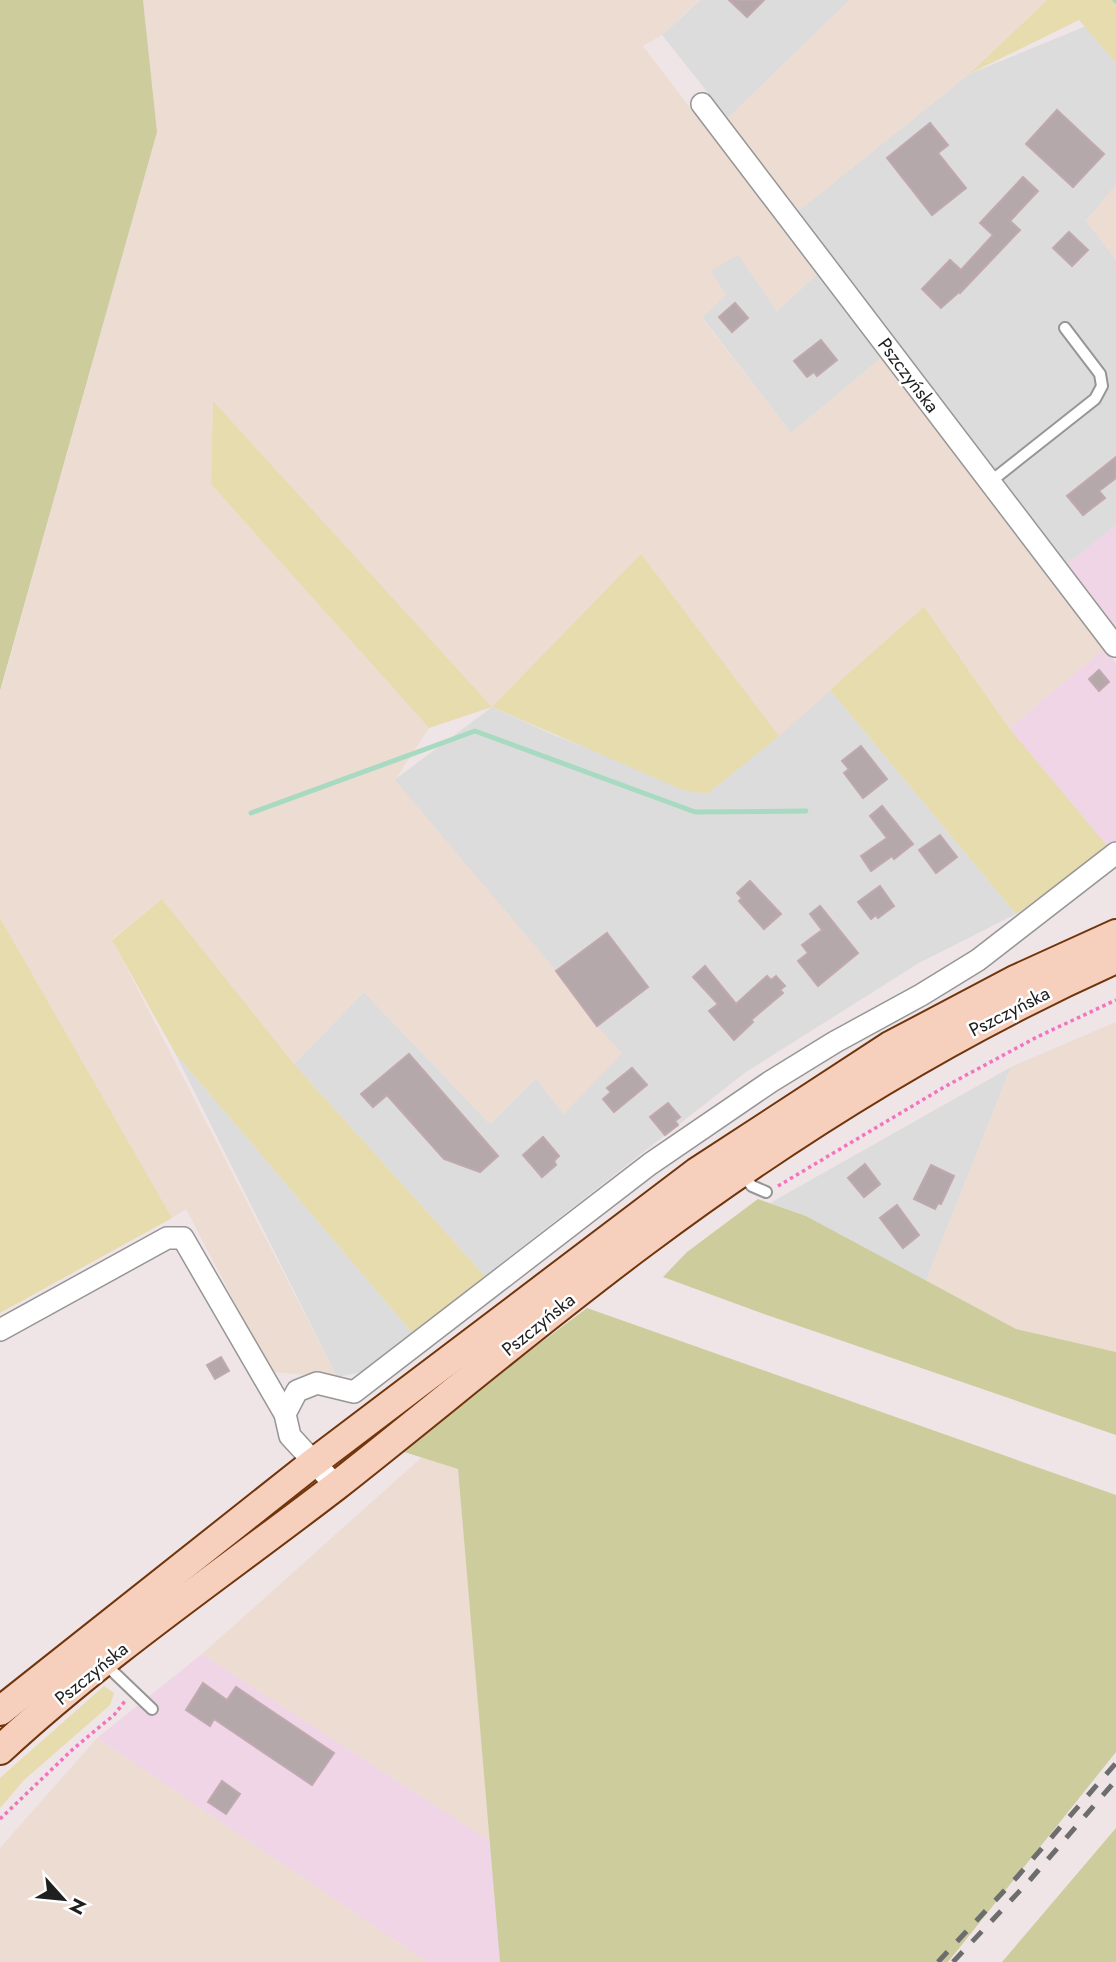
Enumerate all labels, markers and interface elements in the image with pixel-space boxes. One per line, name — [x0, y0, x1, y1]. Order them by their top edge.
street label: Pszczyńska — [871, 332, 946, 418]
street label: Pszczyńska — [964, 980, 1054, 1043]
street label: Pszczyńska — [496, 1286, 581, 1362]
street label: Pszczyńska — [49, 1635, 134, 1711]
north arrow — [28, 1864, 98, 1934]
text: N — [62, 1894, 93, 1919]

